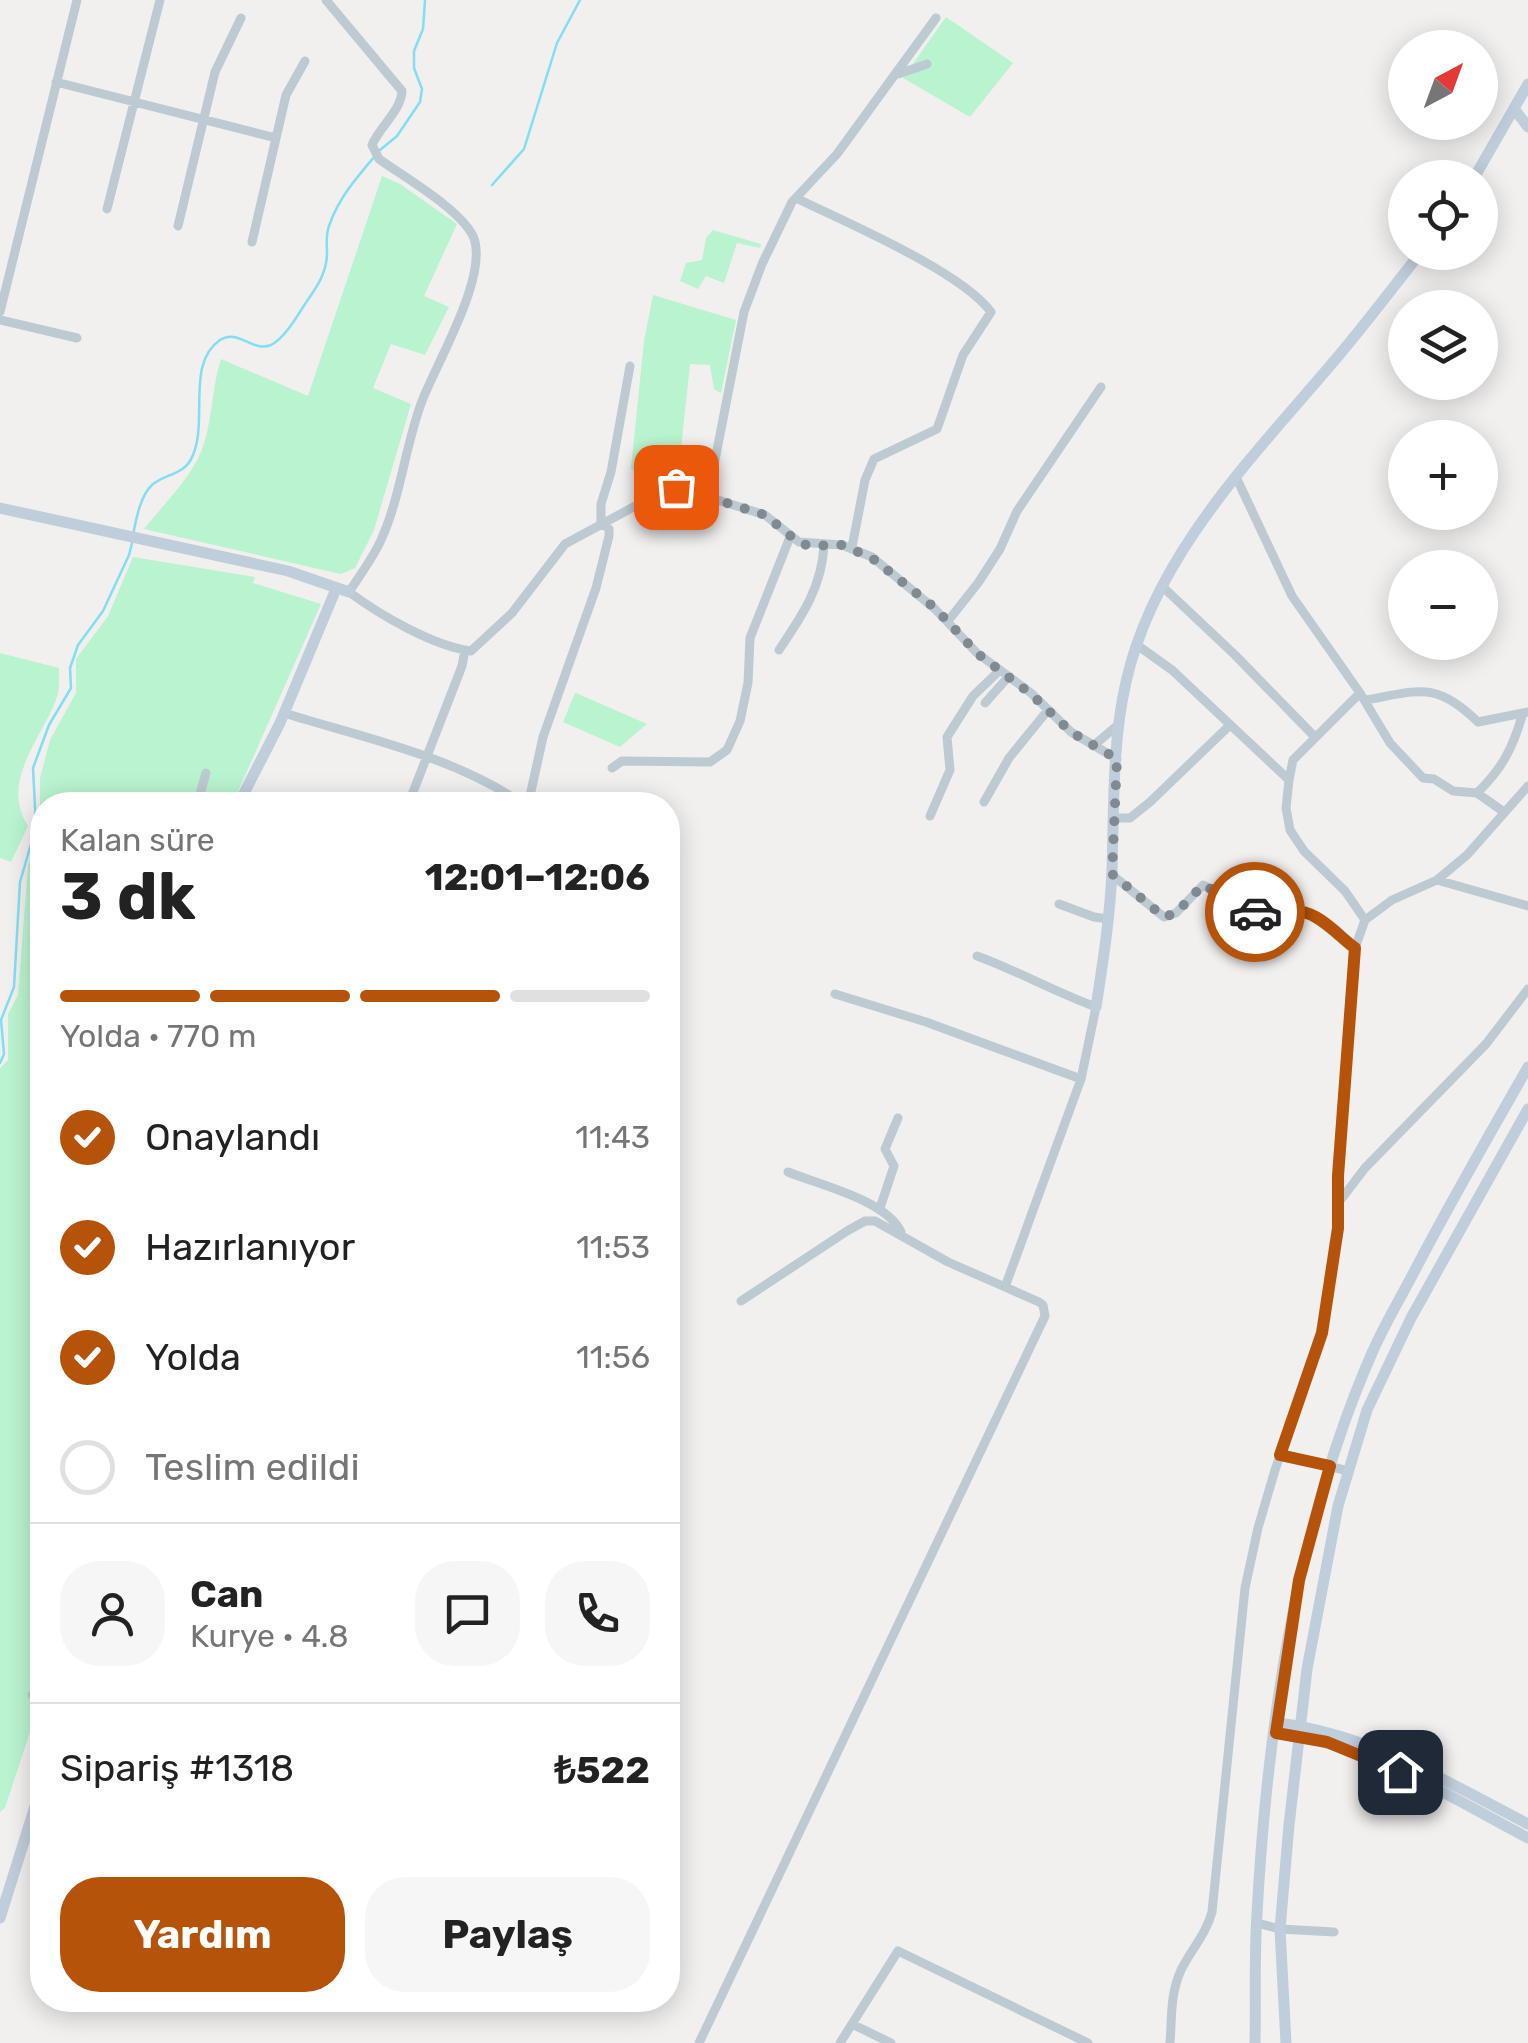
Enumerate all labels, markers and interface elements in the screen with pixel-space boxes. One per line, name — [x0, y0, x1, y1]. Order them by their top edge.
north arrow — [1388, 30, 1498, 140]
map controls — [1388, 30, 1498, 660]
button: locate — [1388, 160, 1498, 270]
button: layers — [1388, 290, 1498, 400]
button: + — [1388, 420, 1498, 530]
pin — [634, 445, 719, 530]
icon: bag — [649, 460, 704, 515]
button: − — [1388, 550, 1498, 660]
text: Kalan süre — [60, 821, 215, 859]
text: 12:01–12:06 — [425, 854, 650, 900]
text: 3 dk — [60, 858, 196, 935]
courier — [1205, 862, 1305, 962]
icon: car — [1228, 885, 1283, 940]
text: Yolda · 770 m — [60, 1017, 257, 1055]
icon: check — [60, 1110, 115, 1165]
text: Onaylandı — [145, 1114, 320, 1160]
text: 11:43 — [575, 1118, 650, 1156]
icon: check — [60, 1220, 115, 1275]
text: Hazırlanıyor — [145, 1224, 355, 1270]
text: 11:53 — [576, 1228, 650, 1266]
icon: check — [60, 1330, 115, 1385]
text: Yolda — [145, 1334, 241, 1380]
text: 11:56 — [576, 1338, 650, 1376]
text: Teslim edildi — [145, 1444, 360, 1490]
button: person — [60, 1561, 165, 1666]
button: chat — [415, 1561, 520, 1666]
button: phone — [545, 1561, 650, 1666]
text: Can — [190, 1571, 264, 1617]
text: Kurye · 4.8 — [190, 1617, 349, 1655]
pin — [1358, 1730, 1443, 1815]
text: Sipariş #1318 — [60, 1745, 294, 1791]
icon: home — [1373, 1745, 1428, 1800]
text: ₺522 — [554, 1747, 650, 1793]
button: Yardım — [60, 1877, 345, 1992]
button: Paylaş — [365, 1877, 650, 1992]

